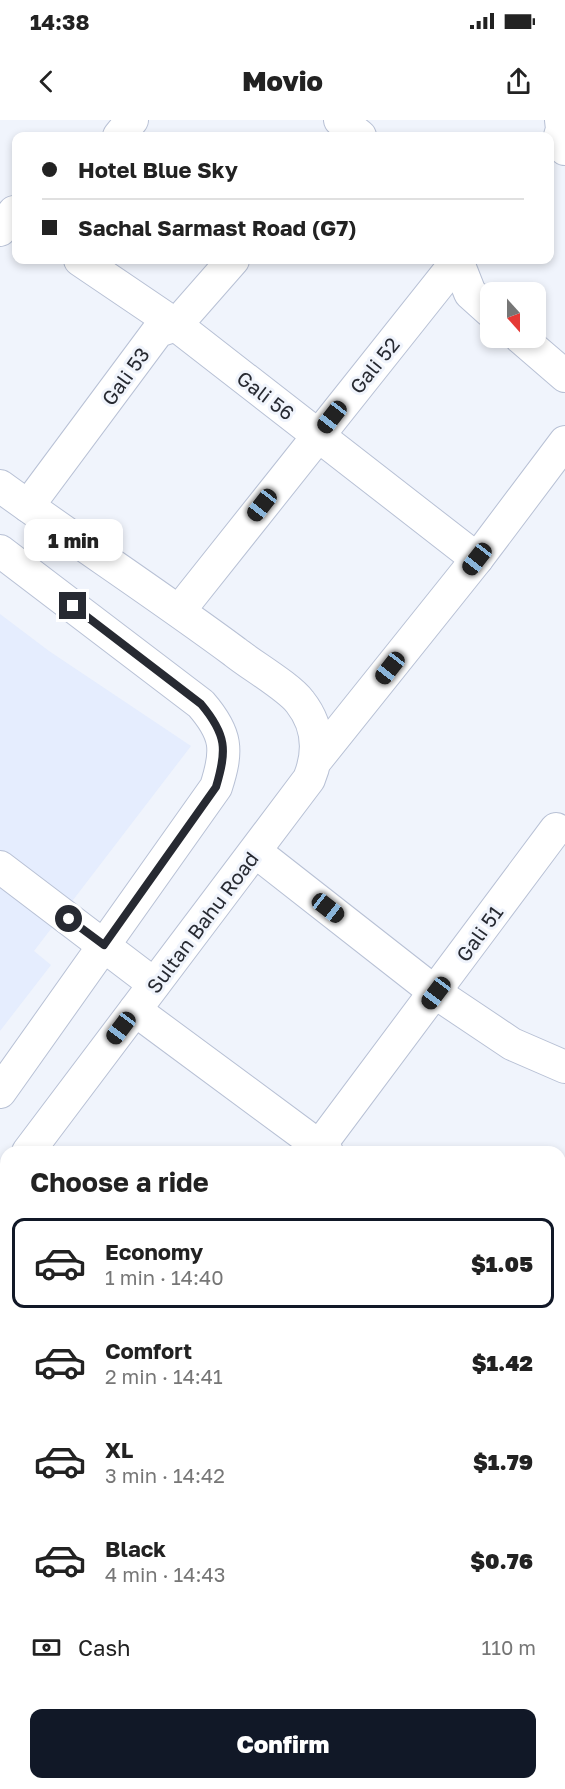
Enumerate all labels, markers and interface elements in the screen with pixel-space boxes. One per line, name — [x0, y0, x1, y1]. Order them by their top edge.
text: 14:38 — [30, 8, 90, 35]
icon: back — [30, 65, 63, 98]
text: Movio — [242, 65, 323, 97]
icon: share — [502, 65, 535, 98]
text: Hotel Blue Sky — [78, 156, 238, 183]
text: Sachal Sarmast Road (G7) — [78, 214, 357, 241]
north arrow — [480, 282, 546, 348]
map controls — [480, 282, 546, 348]
street label: Gali 52 — [344, 332, 404, 398]
street label: Gali 53 — [96, 342, 154, 410]
street label: Gali 56 — [233, 365, 299, 425]
car — [314, 397, 350, 437]
car — [244, 485, 280, 525]
callout: 1 min — [23, 519, 122, 561]
text: 1 min — [48, 528, 99, 552]
car — [459, 539, 495, 579]
route end — [59, 592, 86, 619]
car — [372, 648, 408, 688]
street label: Sultan Bahu Road — [141, 847, 263, 997]
car — [308, 890, 348, 926]
street label: Gali 51 — [451, 900, 508, 966]
route start — [55, 905, 82, 932]
car — [418, 973, 454, 1013]
car — [103, 1008, 139, 1048]
text: Choose a ride — [30, 1166, 209, 1198]
icon: car — [33, 1236, 87, 1290]
text: Economy — [105, 1238, 203, 1265]
text: $1.05 — [471, 1250, 533, 1277]
text: 1 min · 14:40 — [105, 1265, 224, 1289]
icon: car — [33, 1335, 87, 1389]
text: Comfort — [105, 1337, 192, 1364]
text: $1.42 — [472, 1349, 533, 1376]
text: 2 min · 14:41 — [105, 1364, 223, 1388]
icon: car — [33, 1434, 87, 1488]
text: XL — [105, 1436, 133, 1463]
text: $1.79 — [473, 1448, 533, 1475]
text: 3 min · 14:42 — [105, 1463, 225, 1487]
icon: car — [33, 1533, 87, 1587]
text: Black — [105, 1535, 166, 1562]
text: $0.76 — [470, 1547, 533, 1574]
text: 4 min · 14:43 — [105, 1562, 225, 1586]
icon: cash — [30, 1631, 63, 1664]
text: Cash — [78, 1634, 131, 1661]
text: 110 m — [482, 1635, 536, 1659]
button: Confirm — [30, 1709, 536, 1778]

